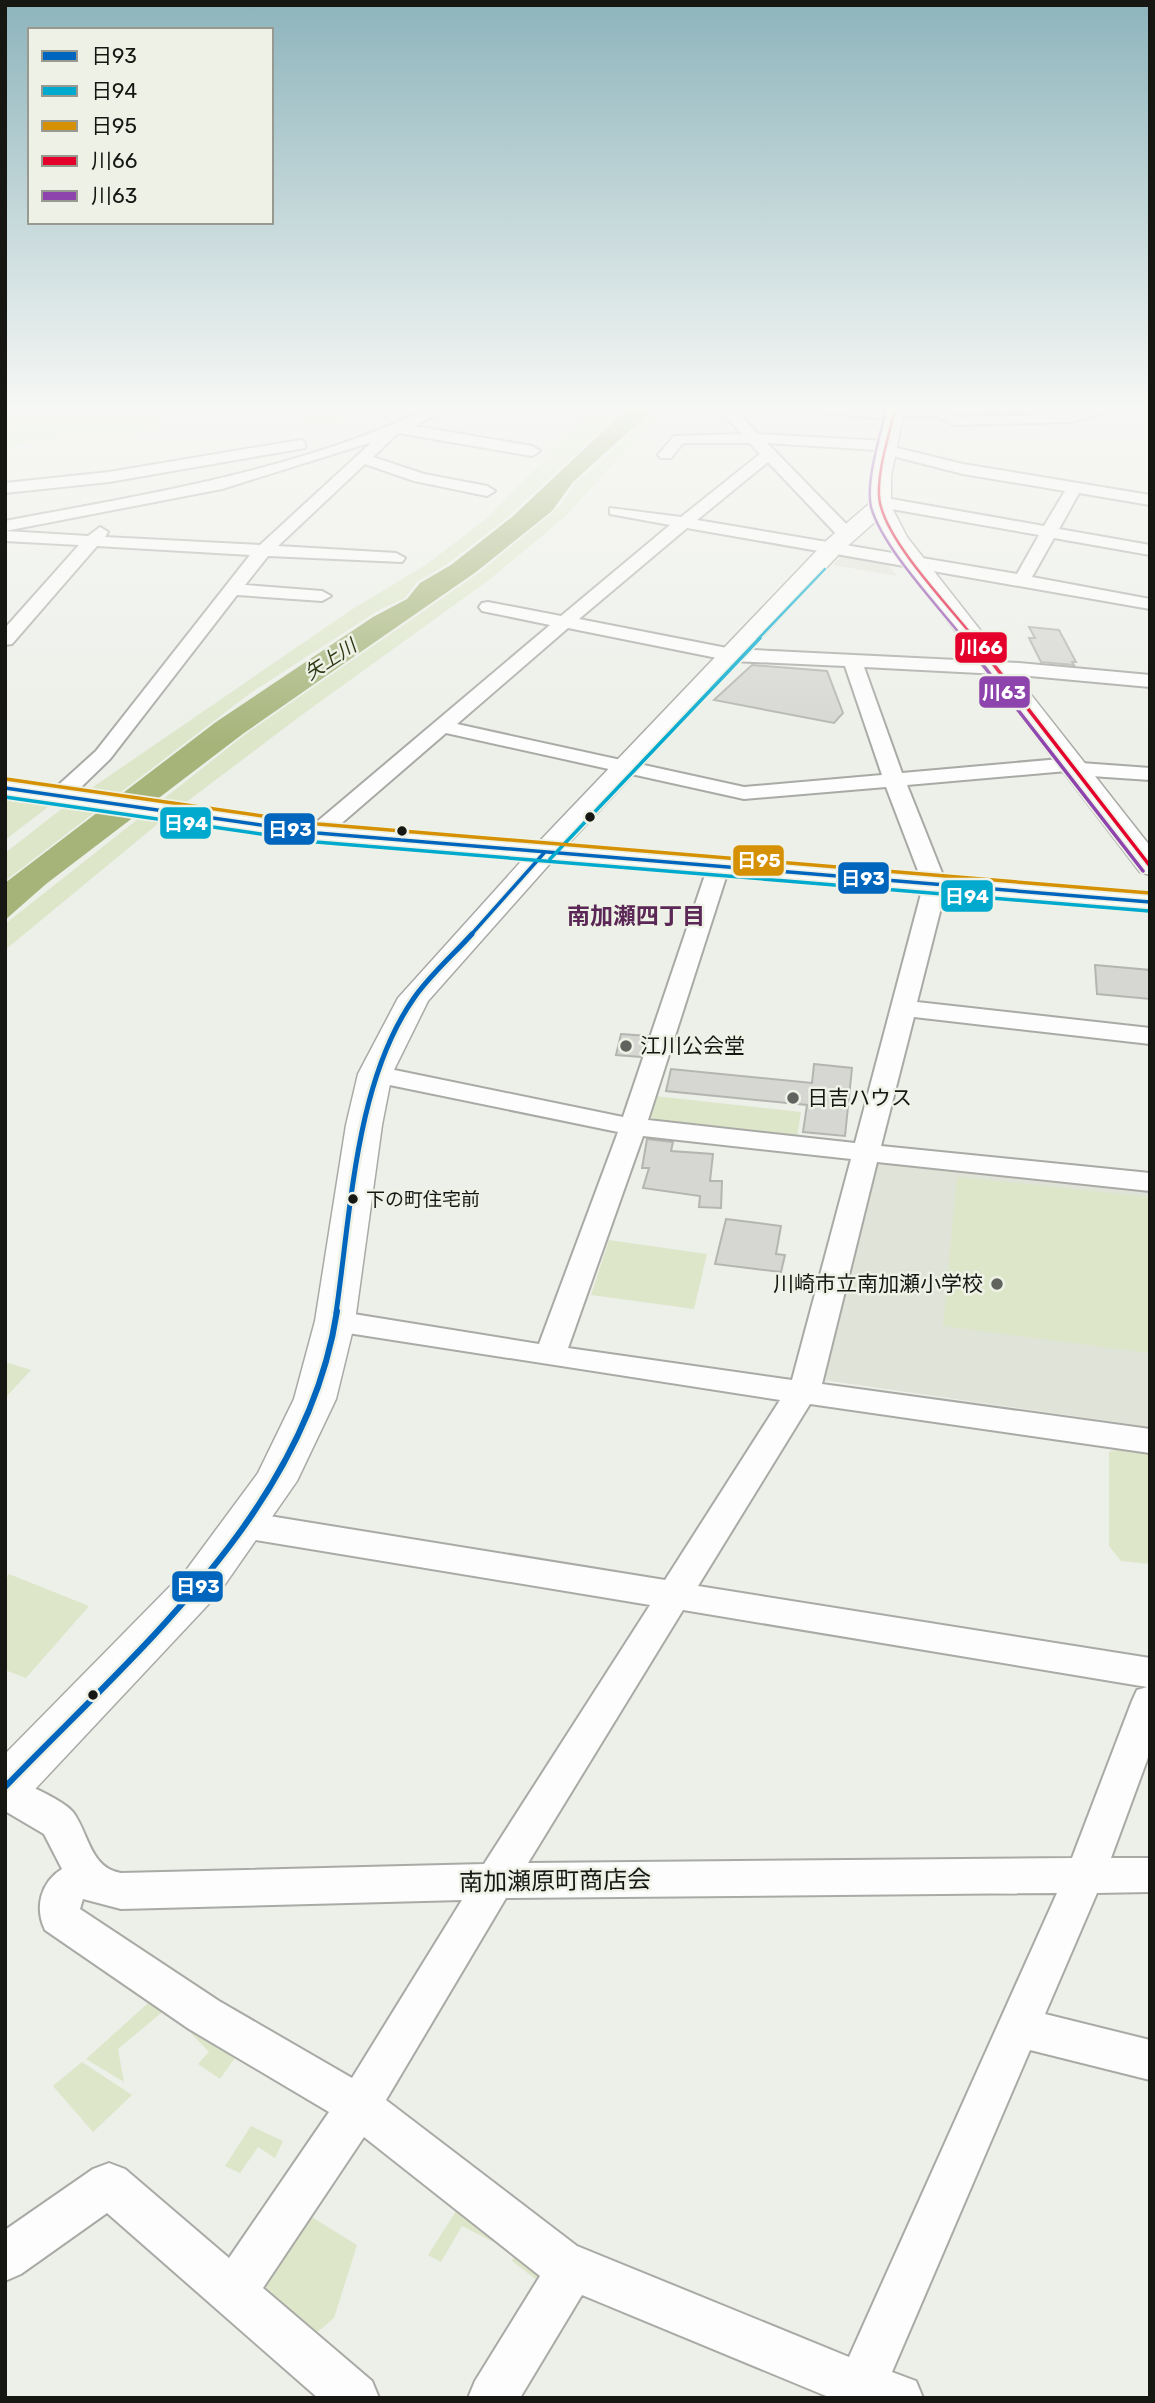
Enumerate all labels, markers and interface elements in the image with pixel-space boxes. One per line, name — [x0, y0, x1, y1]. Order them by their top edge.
legend — [28, 28, 273, 224]
text: 日93 — [91, 43, 137, 68]
text: 日94 — [91, 78, 137, 103]
text: 日95 — [91, 113, 137, 138]
text: 川66 — [91, 148, 137, 173]
text: 川63 — [91, 183, 137, 208]
line badge: 川66 — [954, 631, 1008, 664]
water label: 矢上川 — [300, 633, 362, 685]
text: 川66 — [959, 636, 1003, 659]
line badge: 川63 — [978, 675, 1031, 709]
text: 川63 — [982, 681, 1026, 704]
line badge: 日94 — [159, 806, 212, 840]
unlabelled marker — [583, 810, 597, 824]
text: 日94 — [164, 812, 208, 835]
line badge: 日93 — [263, 812, 316, 846]
text: 日93 — [268, 818, 312, 841]
unlabelled marker — [395, 824, 409, 838]
line badge: 日95 — [732, 844, 785, 877]
text: 日95 — [737, 849, 781, 872]
line badge: 日93 — [837, 861, 890, 895]
text: 日93 — [841, 867, 885, 890]
line badge: 日94 — [940, 879, 994, 913]
text: 日94 — [945, 885, 989, 908]
district label: 南加瀬四丁目 — [567, 902, 705, 930]
place label: 江川公会堂 — [640, 1033, 745, 1058]
marker: 江川公会堂 — [618, 1038, 634, 1054]
place label: 日吉ハウス — [807, 1085, 912, 1110]
marker: 日吉ハウス — [785, 1090, 801, 1106]
place label: 下の町住宅前 — [366, 1188, 480, 1211]
marker: 下の町住宅前 — [346, 1192, 360, 1206]
place label: 川崎市立南加瀬小学校 — [773, 1271, 983, 1296]
marker: 川崎市立南加瀬小学校 — [989, 1276, 1005, 1292]
line badge: 日93 — [171, 1570, 224, 1603]
text: 日93 — [176, 1575, 220, 1598]
unlabelled marker — [86, 1688, 100, 1702]
street label: 南加瀬原町商店会 — [459, 1865, 651, 1897]

